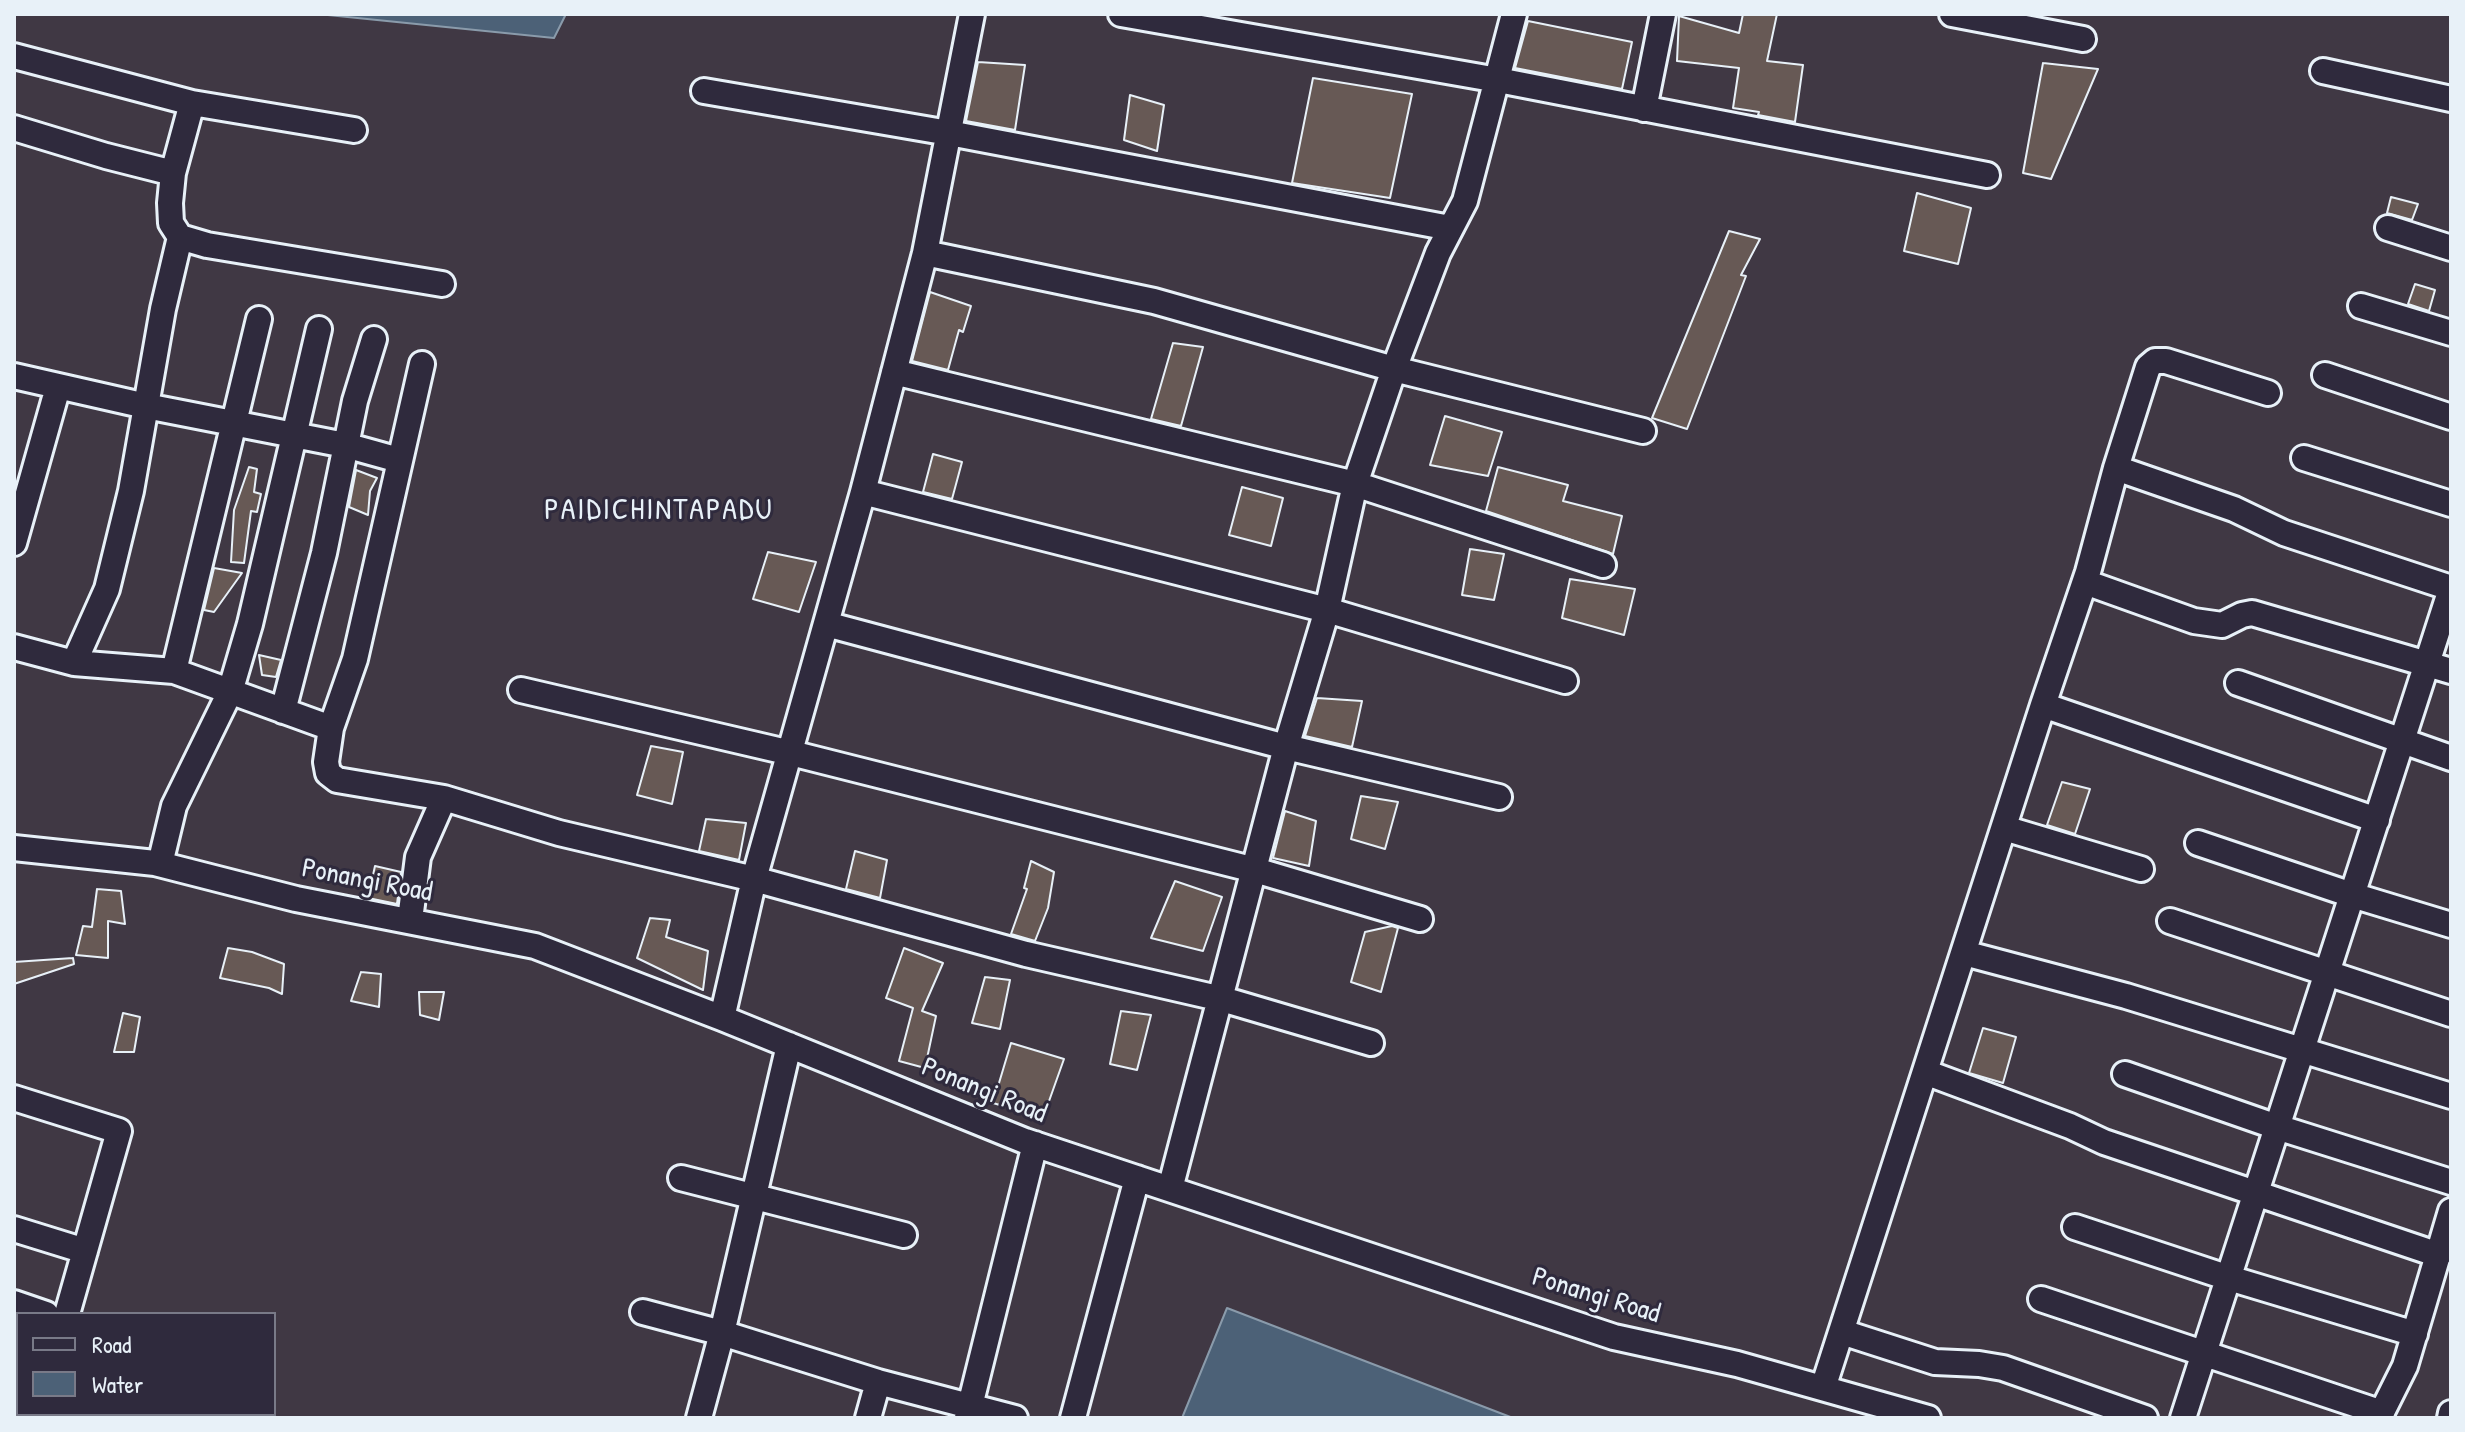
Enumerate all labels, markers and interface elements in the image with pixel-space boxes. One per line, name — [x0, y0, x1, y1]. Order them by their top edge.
district label: PAIDICHINTAPADU — [544, 493, 774, 529]
street label: Ponangi Road — [299, 852, 435, 910]
street label: Ponangi Road — [916, 1051, 1052, 1131]
street label: Ponangi Road — [1528, 1261, 1664, 1331]
legend — [16, 1312, 276, 1416]
text: Road — [92, 1328, 131, 1360]
text: Water — [92, 1368, 143, 1400]

